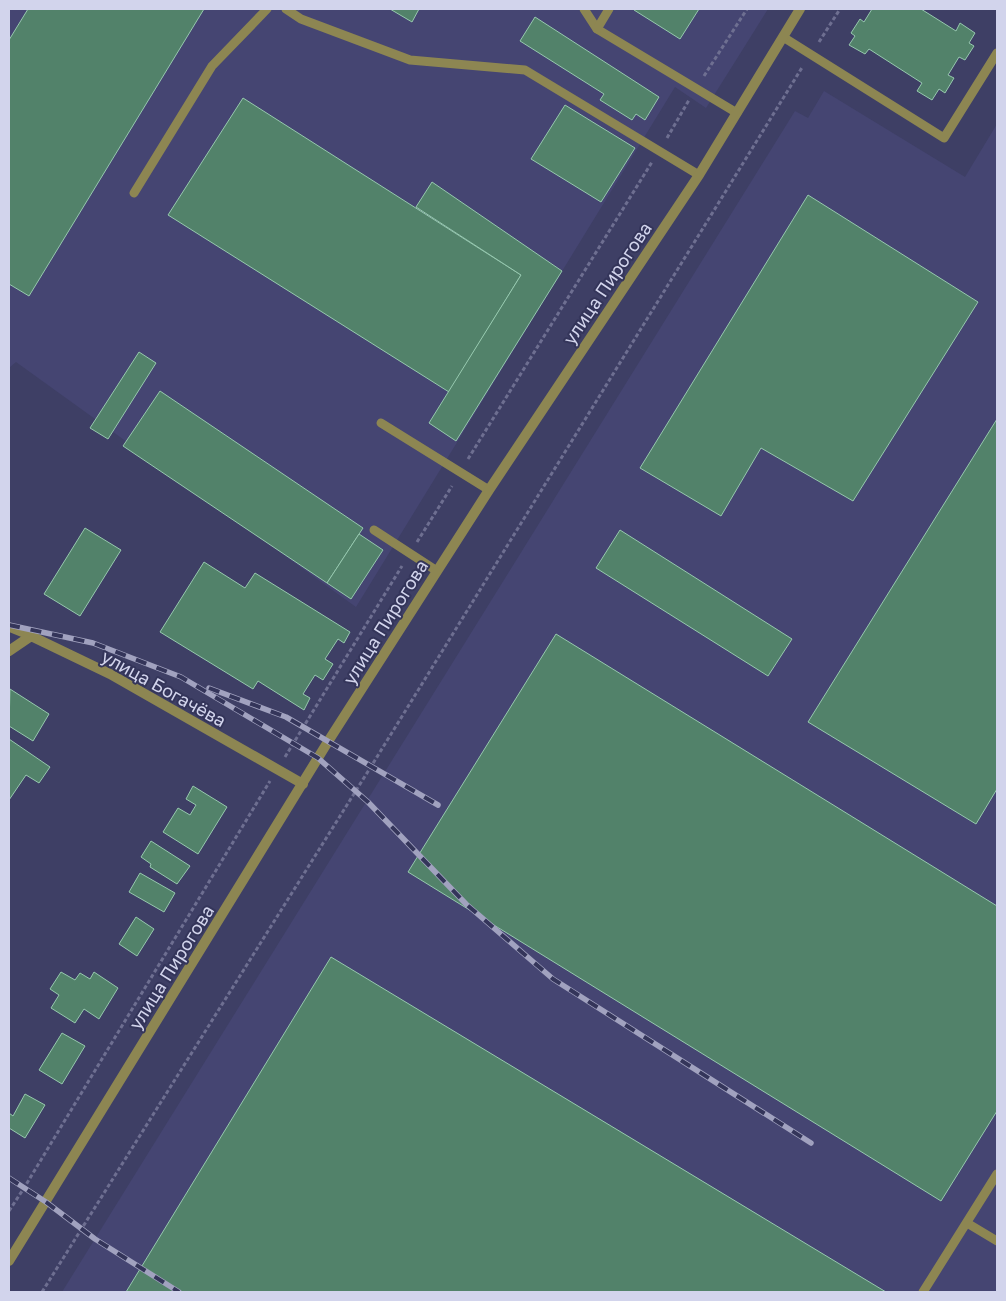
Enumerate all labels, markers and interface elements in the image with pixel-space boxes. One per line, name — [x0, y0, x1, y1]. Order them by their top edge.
street label: улица Пирогова — [558, 218, 656, 348]
street label: улица Пирогова — [338, 556, 432, 688]
street label: улица Богачёва — [98, 645, 230, 731]
street label: улица Пирогова — [124, 901, 218, 1033]

